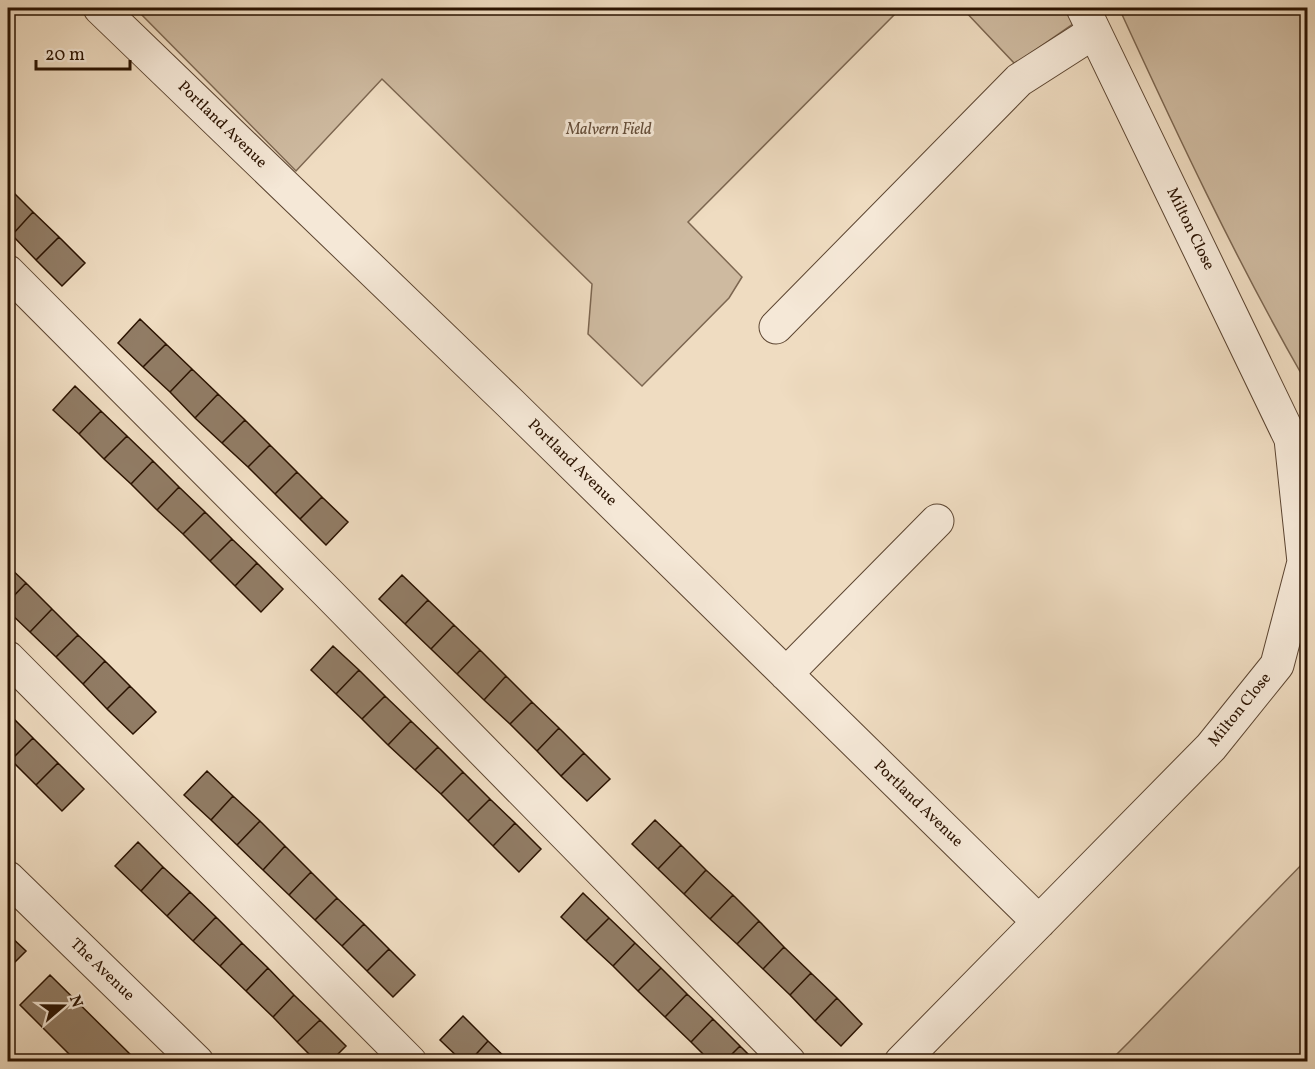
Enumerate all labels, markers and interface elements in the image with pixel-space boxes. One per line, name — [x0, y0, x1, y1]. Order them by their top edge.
scale bar — [36, 33, 130, 71]
text: 20 m — [45, 43, 85, 68]
street label: Portland Avenue — [172, 77, 272, 173]
park label: Malvern Field — [565, 119, 652, 141]
street label: Milton Close — [1161, 184, 1219, 274]
street label: Portland Avenue — [522, 415, 622, 511]
street label: Milton Close — [1203, 668, 1277, 752]
street label: Portland Avenue — [868, 756, 968, 852]
street label: The Avenue — [65, 934, 139, 1006]
north arrow — [33, 976, 93, 1036]
text: N — [63, 992, 88, 1011]

